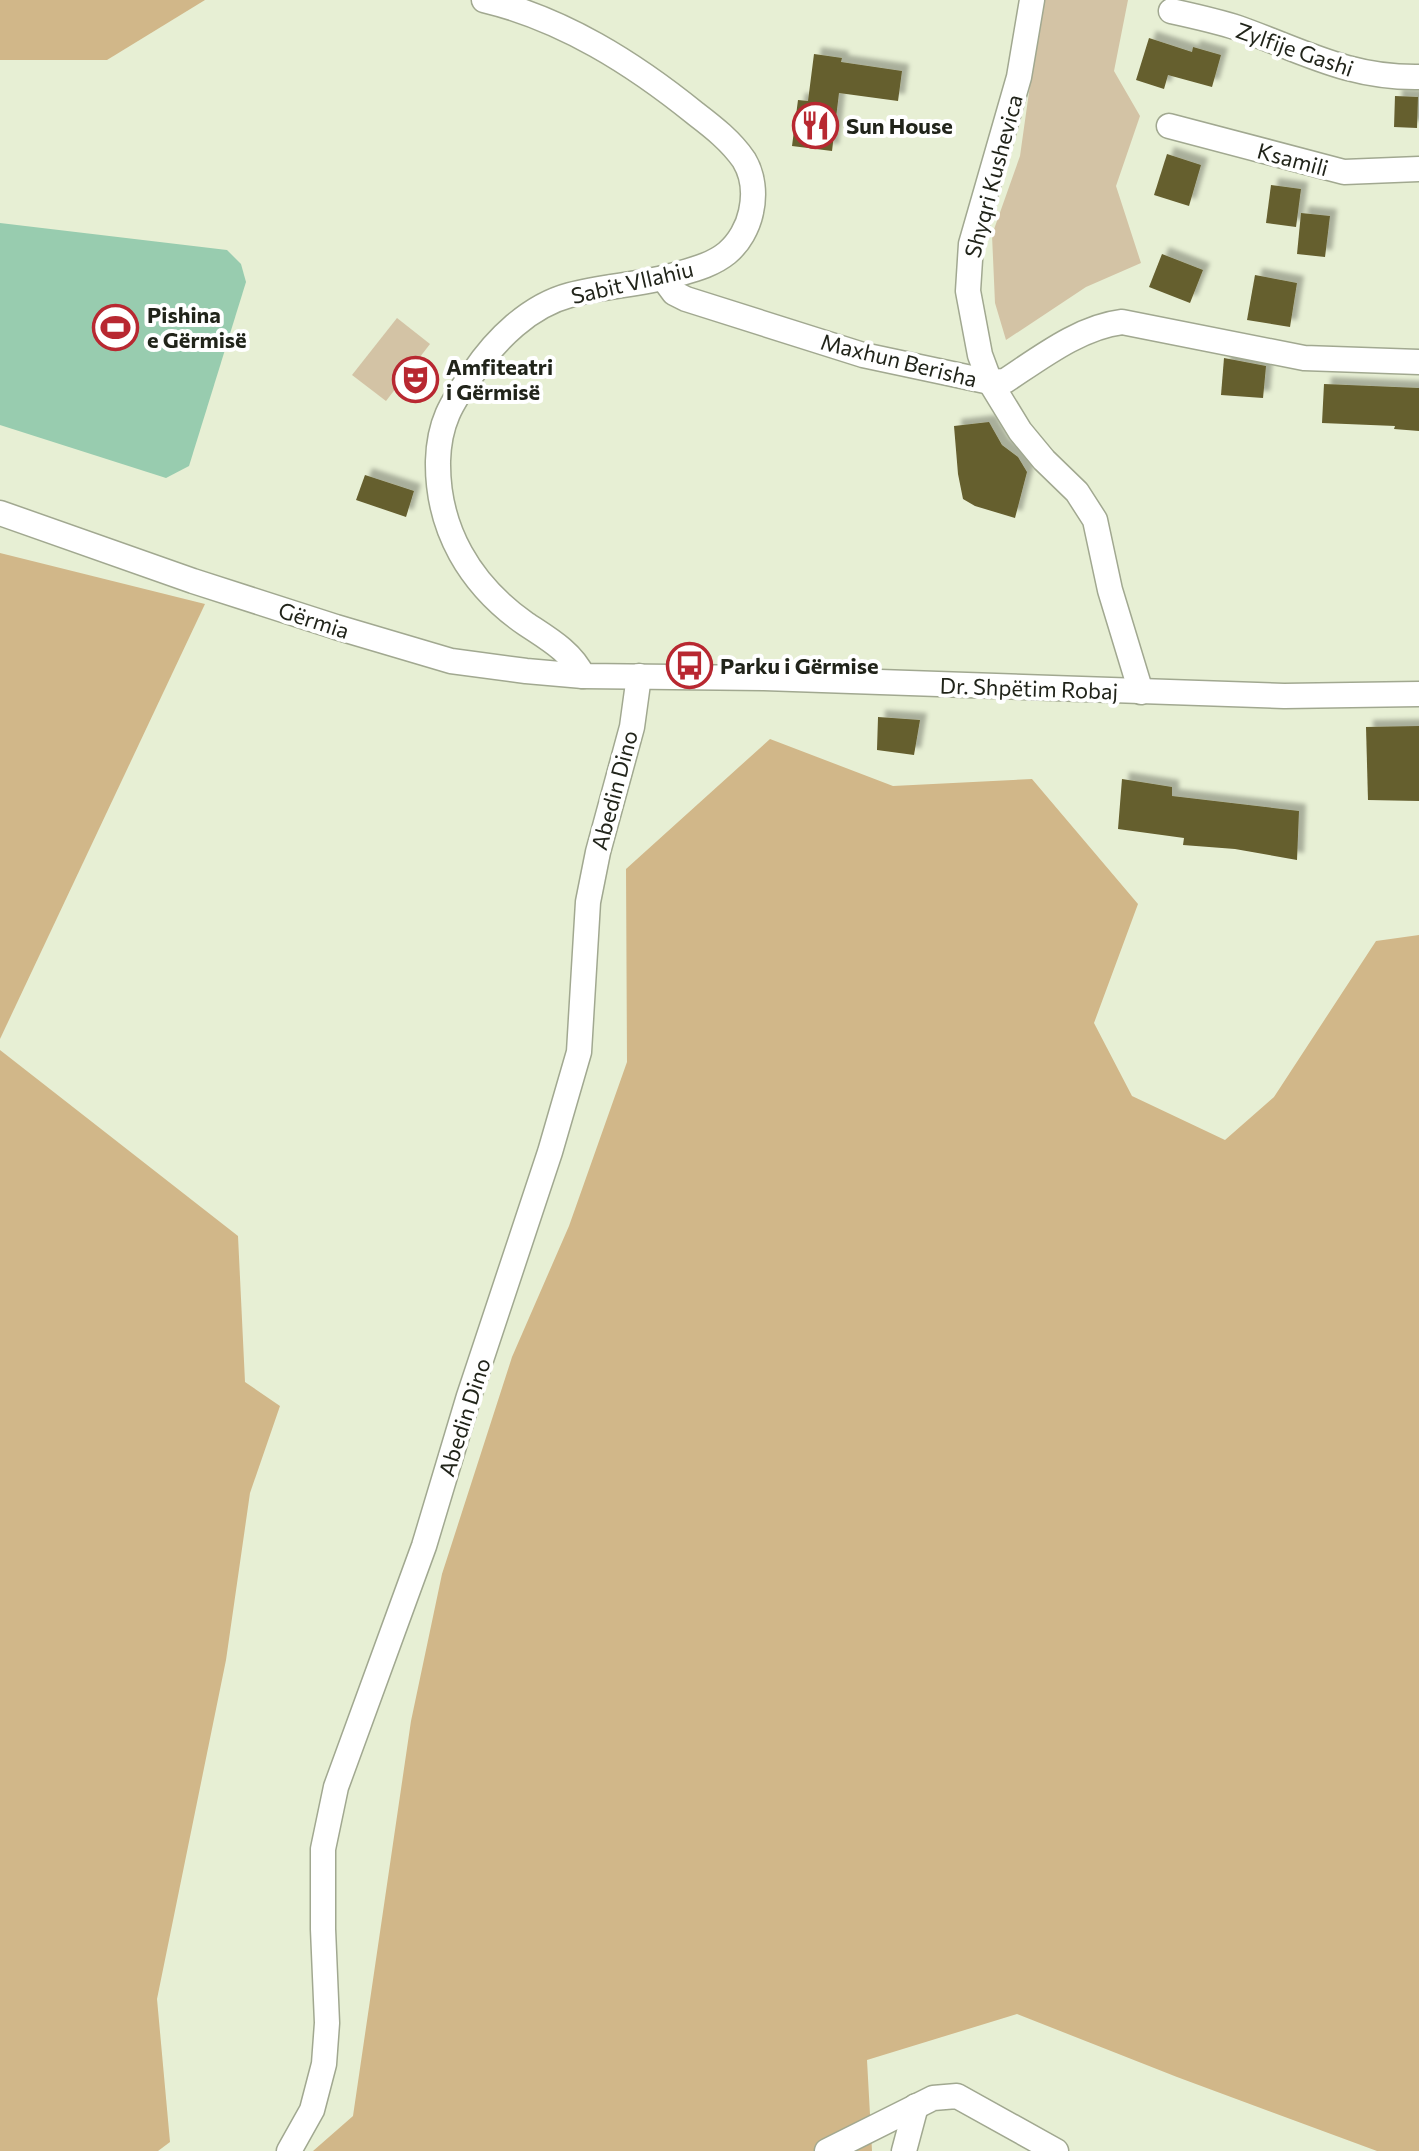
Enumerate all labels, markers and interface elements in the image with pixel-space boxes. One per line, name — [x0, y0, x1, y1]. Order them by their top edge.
street label: Zylfije Gashi — [1233, 16, 1357, 82]
street label: Shyqri Kushevica — [958, 91, 1028, 261]
restaurant icon: Sun House — [791, 101, 839, 149]
place label: Sun House — [846, 112, 953, 139]
street label: Ksamili — [1255, 137, 1331, 181]
street label: Sabit Vllahiu — [568, 255, 696, 309]
place label: Pishina e Gërmisë — [147, 301, 247, 353]
sports icon: Pishina e Gërmisë — [92, 303, 140, 351]
street label: Maxhun Berisha — [818, 328, 980, 392]
place label: Amfiteatri i Gërmisë — [446, 353, 553, 405]
theatre icon: Amfiteatri i Gërmisë — [391, 355, 439, 403]
street label: Gërmia — [275, 596, 353, 644]
bus stop icon: Parku i Gërmise — [665, 641, 713, 689]
place label: Parku i Gërmise — [720, 652, 879, 679]
street label: Dr. Shpëtim Robaj — [939, 671, 1119, 705]
street label: Abedin Dino — [585, 727, 643, 853]
street label: Abedin Dino — [432, 1355, 496, 1479]

